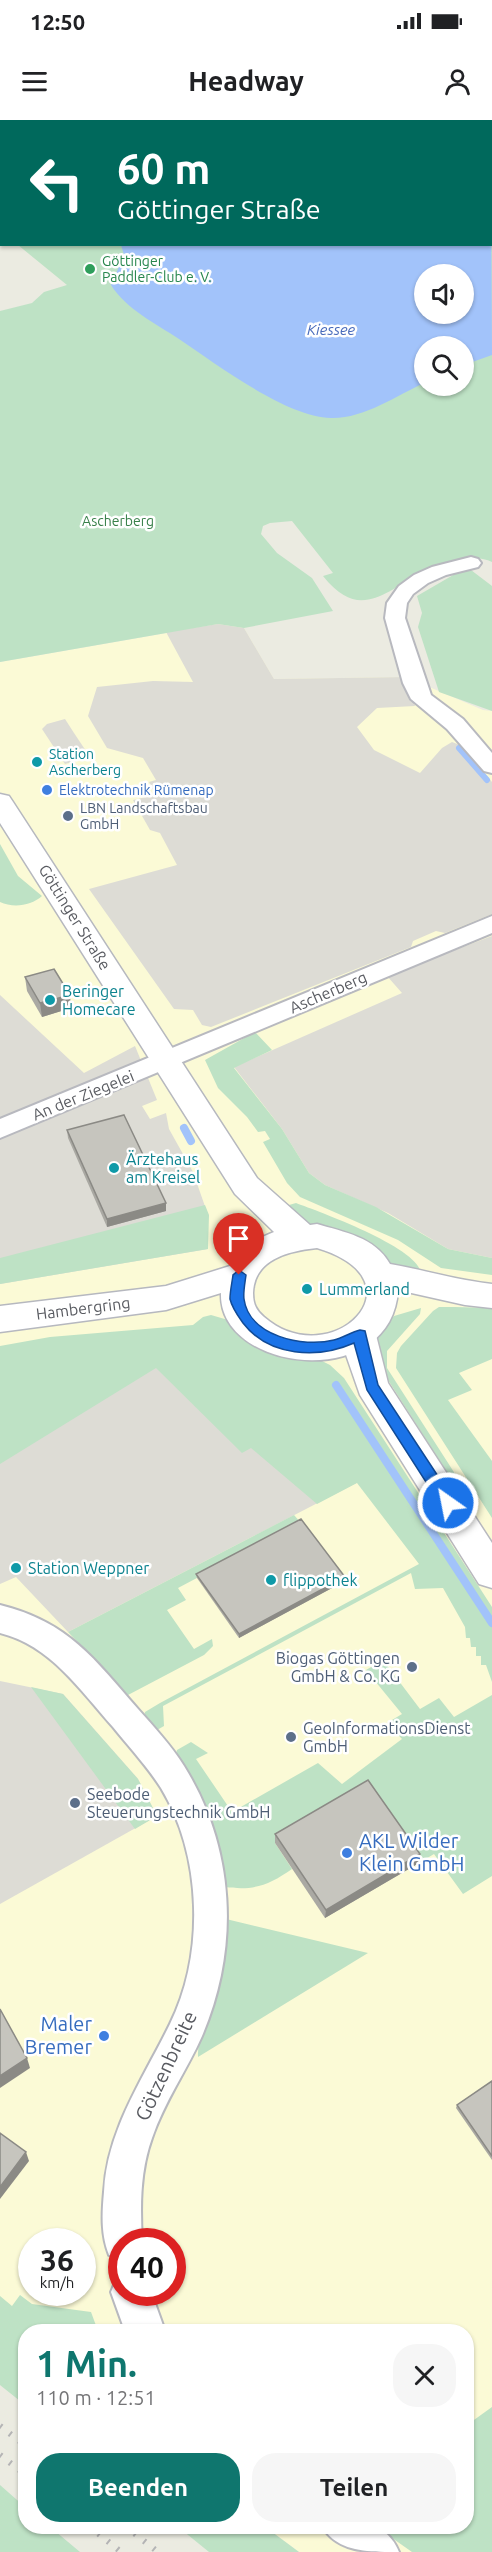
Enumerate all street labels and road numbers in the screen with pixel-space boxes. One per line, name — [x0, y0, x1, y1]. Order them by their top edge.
street label: Göttinger Straße — [35, 861, 115, 973]
street label: Ascherberg — [287, 968, 369, 1016]
street label: An der Ziegelei — [30, 1066, 136, 1124]
street label: Hambergring — [35, 1293, 131, 1323]
street label: Götzenbreite — [130, 2007, 201, 2124]

